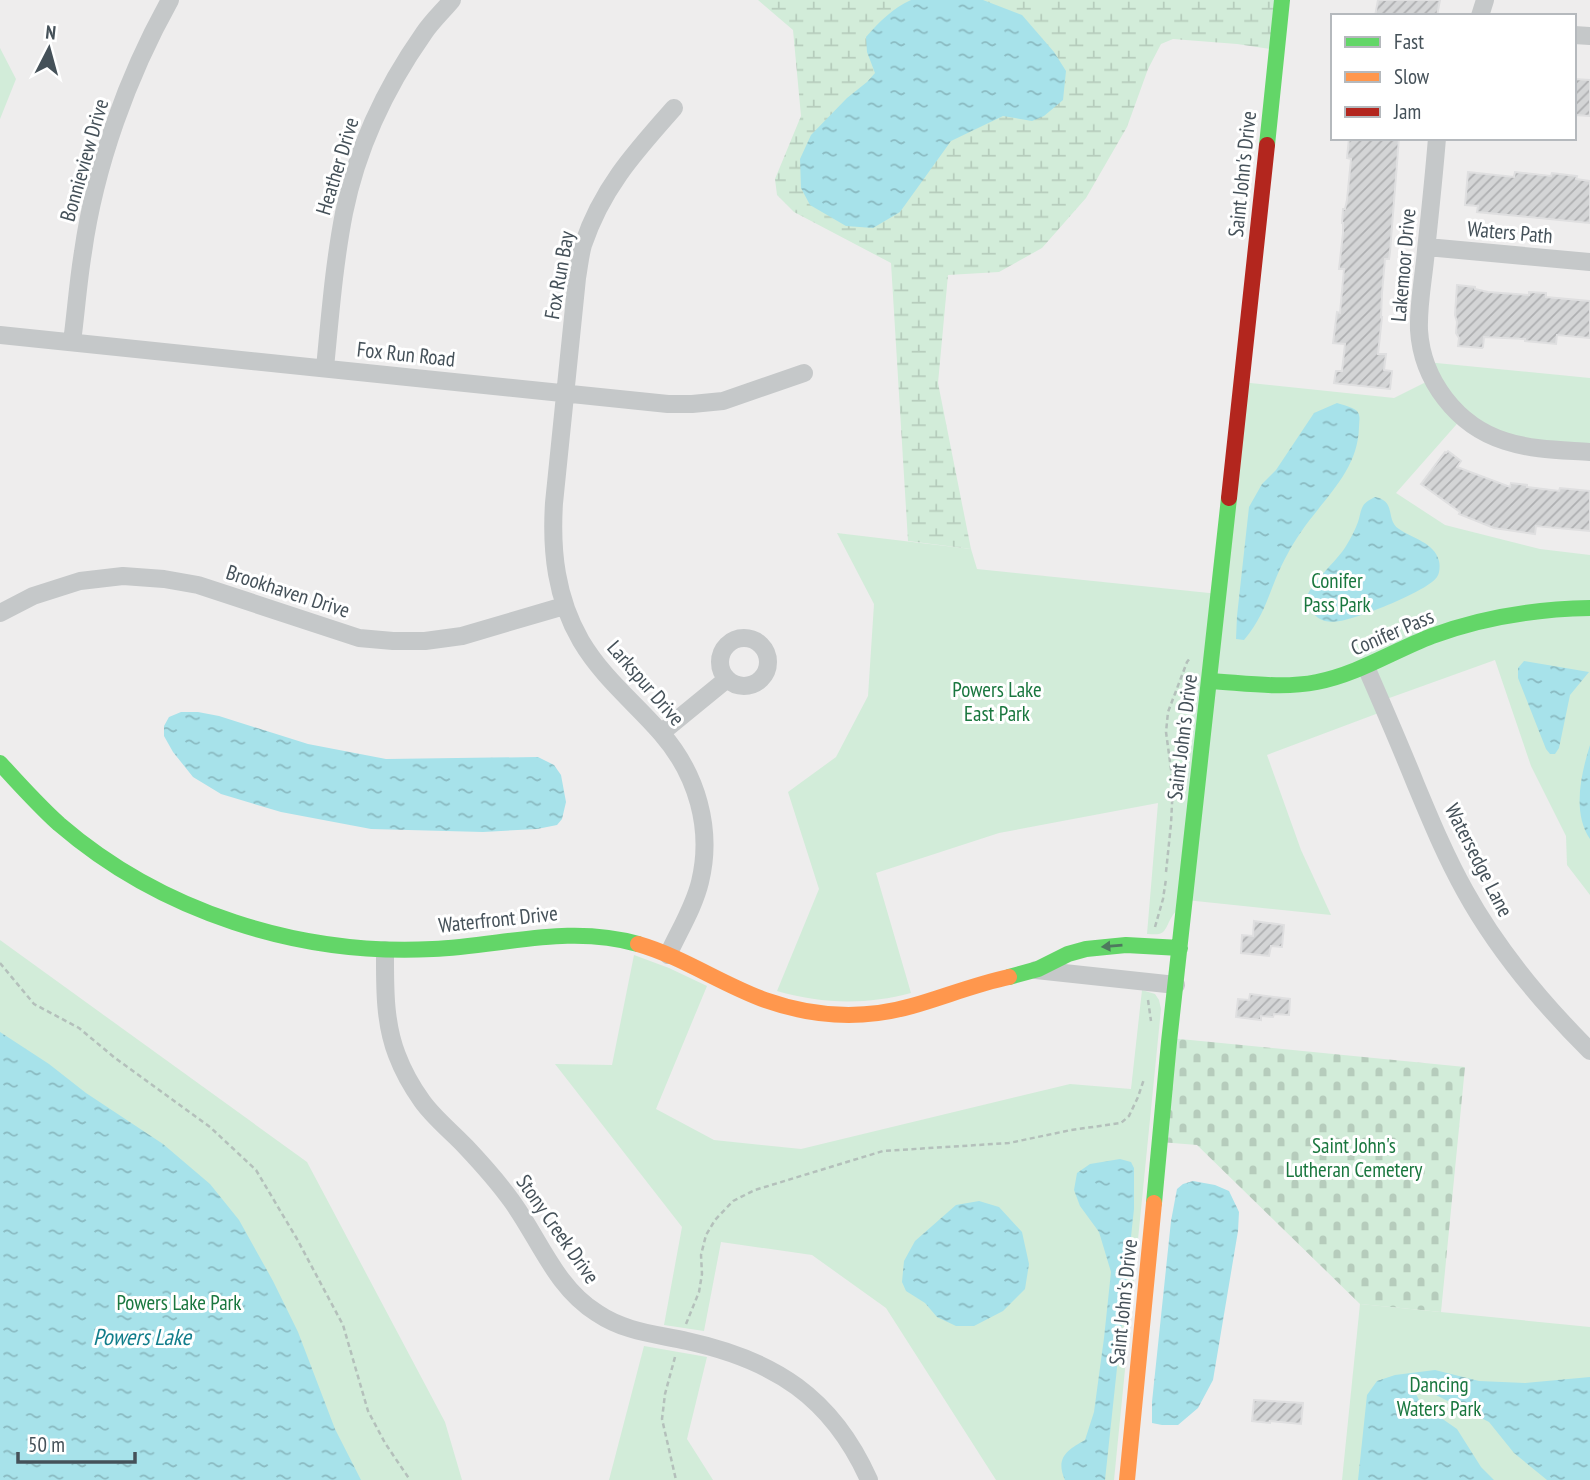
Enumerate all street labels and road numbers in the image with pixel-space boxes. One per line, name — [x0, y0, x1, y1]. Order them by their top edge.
street label: Bonnieview Drive — [54, 96, 114, 224]
street label: Saint John's Drive — [1222, 110, 1262, 238]
street label: Heather Drive — [309, 114, 365, 218]
street label: Lakemoor Drive — [1385, 207, 1421, 323]
street label: Waters Path — [1466, 215, 1554, 249]
street label: Fox Run Bay — [538, 229, 580, 321]
street label: Fox Run Road — [356, 335, 456, 373]
street label: Brookhaven Drive — [223, 558, 353, 624]
street label: Conifer Pass — [1346, 602, 1438, 662]
street label: Larkspur Drive — [602, 635, 690, 731]
street label: Saint John's Drive — [1161, 673, 1203, 801]
street label: Watersedge Lane — [1439, 799, 1519, 921]
street label: Waterfront Drive — [437, 899, 559, 939]
street label: Stony Creek Drive — [510, 1169, 606, 1289]
street label: Saint John's Drive — [1103, 1238, 1143, 1366]

